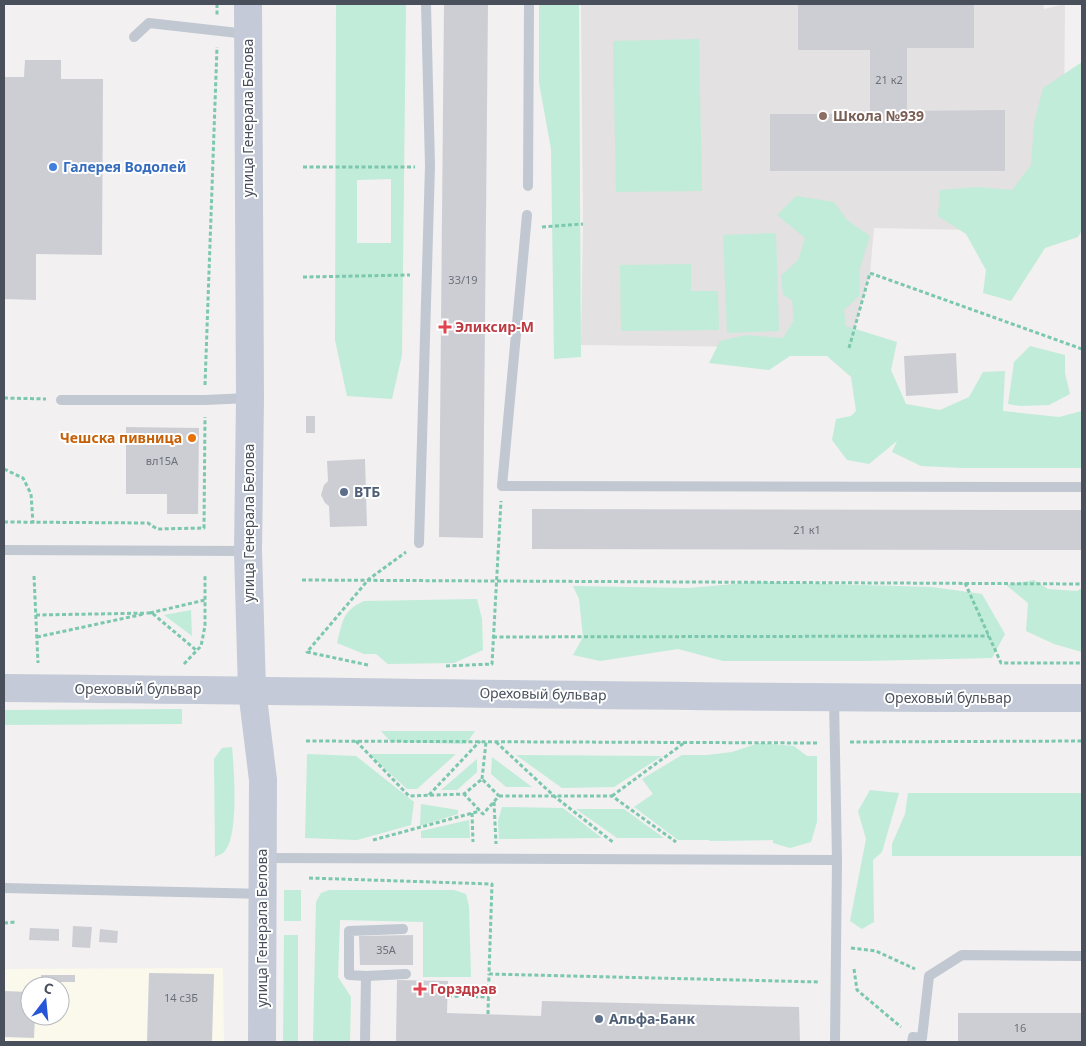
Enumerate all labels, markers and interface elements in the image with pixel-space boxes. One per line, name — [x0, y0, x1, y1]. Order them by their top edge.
street label: улица Генерала Белова — [238, 39, 257, 197]
house number: 21 к2 — [875, 72, 903, 87]
place label: Школа №939 — [833, 106, 924, 125]
marker: Школа №939 — [817, 110, 829, 122]
place label: Галерея Водолей — [63, 157, 186, 176]
marker: Галерея Водолей — [47, 161, 59, 173]
house number: 33/19 — [448, 272, 478, 287]
place label: Эликсир-М — [455, 317, 534, 336]
marker: Эликсир-М — [439, 321, 451, 333]
place label: Чешска пивница — [60, 428, 182, 447]
marker: Чешска пивница — [186, 432, 198, 444]
street label: улица Генерала Белова — [239, 444, 258, 602]
house number: вл15А — [146, 453, 179, 468]
place label: ВТБ — [354, 482, 380, 501]
marker: ВТБ — [338, 486, 350, 498]
house number: 21 к1 — [793, 522, 821, 537]
street label: Ореховый бульвар — [74, 679, 202, 698]
street label: Ореховый бульвар — [479, 683, 607, 704]
street label: Ореховый бульвар — [884, 688, 1012, 707]
street label: улица Генерала Белова — [252, 849, 271, 1007]
house number: 35А — [376, 942, 397, 957]
north arrow — [20, 976, 70, 1026]
text: С — [42, 978, 56, 998]
place label: Горздрав — [430, 979, 497, 998]
marker: Горздрав — [414, 983, 426, 995]
house number: 14 с3Б — [164, 990, 198, 1005]
place label: Альфа-Банк — [609, 1009, 695, 1028]
marker: Альфа-Банк — [593, 1013, 605, 1025]
house number: 16 — [1014, 1020, 1026, 1035]

